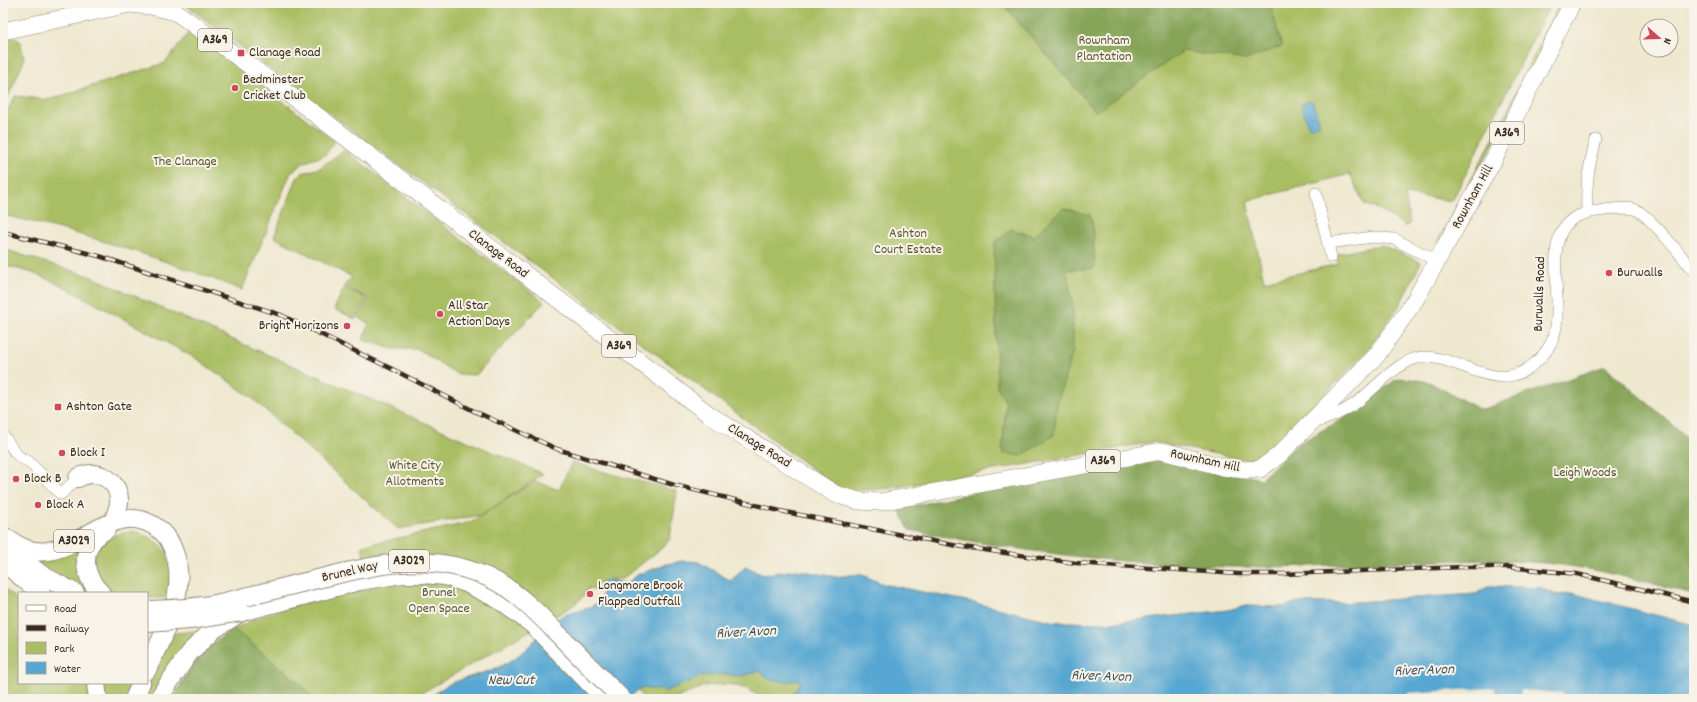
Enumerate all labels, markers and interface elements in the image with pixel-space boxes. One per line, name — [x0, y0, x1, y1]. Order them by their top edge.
north arrow — [1639, 18, 1679, 58]
road number: A369 — [198, 29, 232, 51]
park label: Rownham Plantation — [1077, 31, 1131, 67]
text: N — [1658, 35, 1675, 47]
place label: Clanage Road — [249, 43, 321, 63]
marker: Clanage Road — [236, 48, 246, 58]
place label: Bedminster Cricket Club — [243, 70, 306, 106]
marker: Bedminster Cricket Club — [230, 83, 240, 93]
road number: A369 — [1490, 122, 1524, 144]
park label: The Clanage — [153, 152, 217, 172]
street label: Rownham Hill — [1447, 161, 1499, 233]
street label: Clanage Road — [463, 224, 533, 284]
park label: Ashton Court Estate — [874, 224, 942, 260]
street label: Burwalls Road — [1529, 256, 1551, 332]
place label: Burwalls — [1617, 263, 1663, 283]
marker: Burwalls — [1604, 268, 1614, 278]
place label: All Star Action Days — [448, 296, 510, 332]
marker: All Star Action Days — [435, 309, 445, 319]
place label: Bright Horizons — [259, 316, 339, 336]
marker: Bright Horizons — [342, 321, 352, 331]
road number: A369 — [602, 335, 636, 357]
place label: Ashton Gate — [66, 397, 132, 417]
marker: Ashton Gate — [53, 402, 63, 412]
street label: Clanage Road — [723, 419, 795, 473]
place label: Block I — [70, 443, 106, 463]
street label: Rownham Hill — [1168, 444, 1242, 478]
marker: Block I — [57, 448, 67, 458]
road number: A369 — [1086, 450, 1120, 472]
park label: White City Allotments — [385, 456, 445, 492]
park label: Leigh Woods — [1553, 463, 1617, 483]
place label: Block B — [24, 469, 62, 489]
marker: Block B — [11, 474, 21, 484]
place label: Block A — [46, 495, 85, 515]
marker: Block A — [33, 500, 43, 510]
road number: A3029 — [54, 530, 94, 552]
road number: A3029 — [389, 550, 429, 572]
street label: Brunel Way — [320, 556, 380, 588]
place label: Longmore Brook Flapped Outfall — [598, 576, 683, 612]
park label: Brunel Open Space — [408, 583, 470, 619]
marker: Longmore Brook Flapped Outfall — [585, 589, 595, 599]
legend — [18, 592, 148, 684]
text: Road — [54, 601, 76, 618]
water label: River Avon — [715, 620, 778, 646]
text: Railway — [54, 621, 90, 638]
text: Park — [54, 641, 75, 658]
water label: River Avon — [1394, 659, 1455, 683]
text: Water — [54, 661, 81, 678]
water label: River Avon — [1071, 665, 1132, 689]
water label: New Cut — [488, 670, 536, 692]

